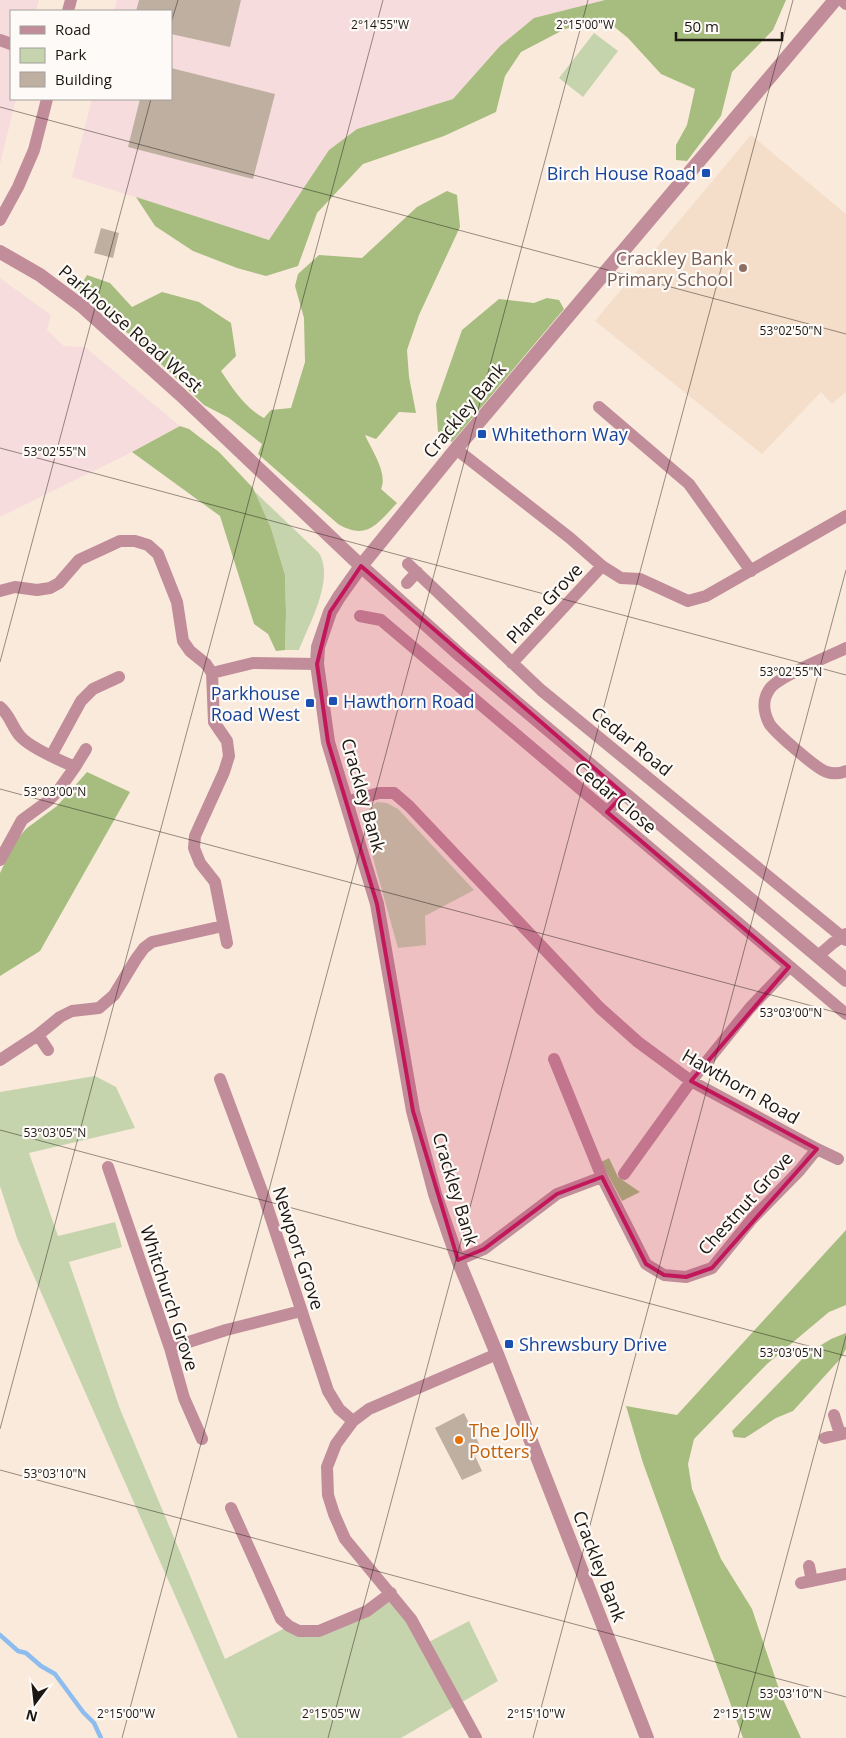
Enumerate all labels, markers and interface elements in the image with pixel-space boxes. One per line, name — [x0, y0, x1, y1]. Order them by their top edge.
legend — [10, 10, 172, 100]
scale bar — [676, 10, 782, 42]
text: 2°14'55"W — [351, 16, 409, 33]
text: 2°15'00"W — [556, 16, 614, 33]
text: 50 m — [684, 16, 719, 36]
text: Road — [55, 19, 91, 39]
text: Park — [55, 44, 86, 64]
text: Building — [55, 69, 112, 89]
place label: Birch House Road — [547, 161, 696, 185]
marker: Birch House Road — [700, 167, 712, 179]
place label: Crackley Bank Primary School — [607, 246, 734, 291]
street label: Parkhouse Road West — [54, 259, 208, 397]
marker: Crackley Bank Primary School — [737, 262, 749, 274]
text: 53°02'50"N — [760, 322, 822, 339]
street label: Crackley Bank — [417, 357, 511, 463]
place label: Whitethorn Way — [492, 422, 629, 446]
marker: Whitethorn Way — [476, 428, 488, 440]
text: 53°02'55"N — [24, 443, 86, 460]
street label: Plane Grove — [501, 558, 587, 648]
text: 53°02'55"N — [760, 663, 822, 680]
place label: Parkhouse Road West — [211, 681, 300, 726]
place label: Hawthorn Road — [343, 689, 475, 713]
marker: Hawthorn Road — [327, 695, 339, 707]
marker: Parkhouse Road West — [304, 697, 316, 709]
street label: Cedar Road — [587, 701, 677, 781]
street label: Crackley Bank — [336, 735, 392, 855]
street label: Cedar Close — [570, 756, 662, 838]
text: 53°03'00"N — [24, 783, 86, 800]
text: 53°03'00"N — [760, 1004, 822, 1021]
street label: Hawthorn Road — [678, 1043, 804, 1129]
text: 53°03'05"N — [24, 1124, 86, 1141]
street label: Crackley Bank — [427, 1129, 485, 1249]
street label: Chestnut Grove — [692, 1146, 798, 1260]
street label: Newport Grove — [268, 1183, 330, 1313]
street label: Whitchurch Grove — [135, 1222, 205, 1374]
place label: Shrewsbury Drive — [519, 1332, 667, 1356]
marker: Shrewsbury Drive — [503, 1338, 515, 1350]
text: 53°03'05"N — [760, 1344, 822, 1361]
place label: The Jolly Potters — [469, 1418, 539, 1463]
marker: The Jolly Potters — [453, 1434, 465, 1446]
text: 53°03'10"N — [24, 1465, 86, 1482]
street label: Crackley Bank — [568, 1507, 632, 1626]
north arrow — [10, 1678, 60, 1728]
text: 53°03'10"N — [760, 1685, 822, 1702]
text: N — [24, 1705, 39, 1727]
text: 2°15'00"W — [97, 1705, 155, 1722]
text: 2°15'05"W — [302, 1705, 360, 1722]
text: 2°15'10"W — [507, 1705, 565, 1722]
text: 2°15'15"W — [713, 1705, 771, 1722]

